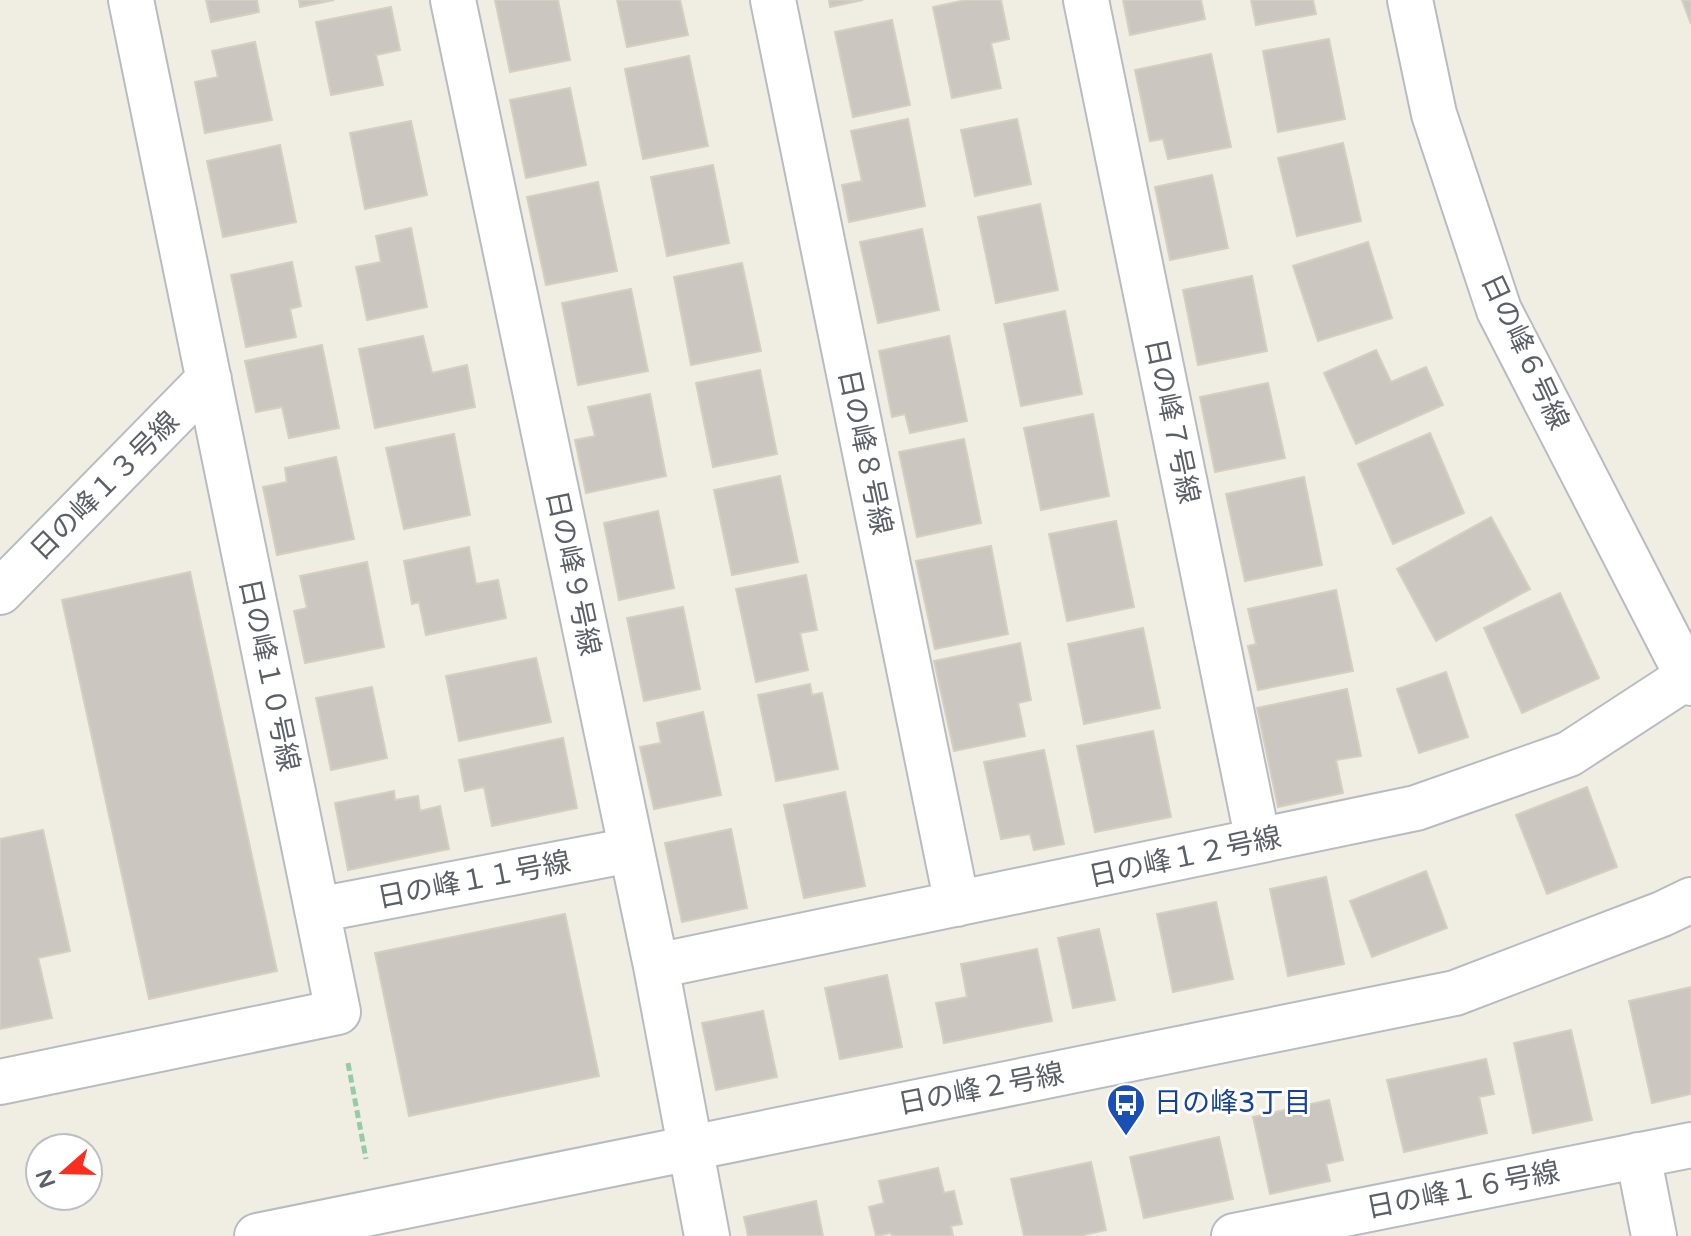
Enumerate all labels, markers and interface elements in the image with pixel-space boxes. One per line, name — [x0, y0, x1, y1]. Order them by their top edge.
street label: 日の峰６号線 — [1474, 269, 1576, 435]
street label: 日の峰７号線 — [1138, 335, 1206, 507]
street label: 日の峰８号線 — [831, 366, 899, 538]
street label: 日の峰１３号線 — [24, 405, 186, 567]
street label: 日の峰９号線 — [539, 487, 607, 659]
street label: 日の峰１０号線 — [232, 576, 306, 774]
street label: 日の峰１２号線 — [1086, 820, 1284, 894]
street label: 日の峰１１号線 — [375, 845, 573, 915]
street label: 日の峰２号線 — [895, 1056, 1067, 1122]
bus stop icon: 日の峰3丁目 — [1105, 1082, 1147, 1137]
place label: 日の峰3丁目 — [1154, 1086, 1312, 1120]
north arrow — [24, 1132, 104, 1212]
street label: 日の峰１６号線 — [1364, 1155, 1562, 1225]
text: N — [31, 1166, 61, 1191]

